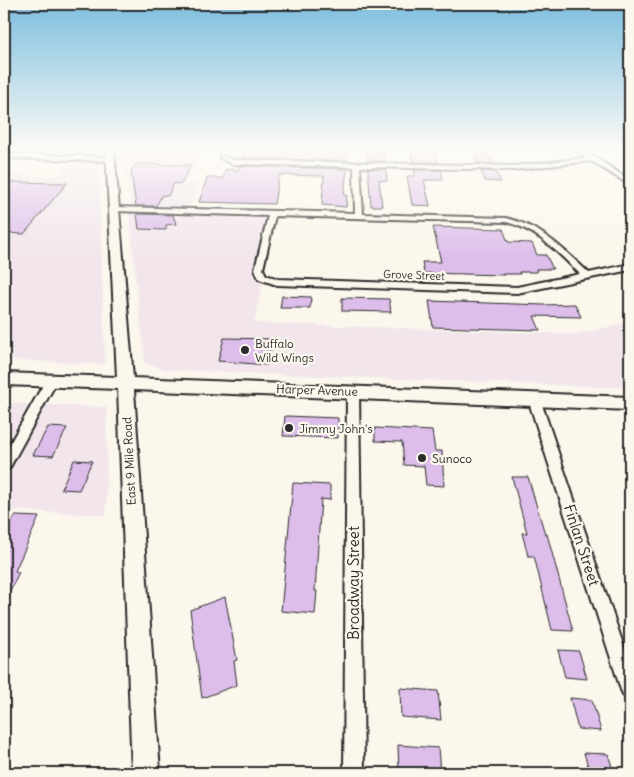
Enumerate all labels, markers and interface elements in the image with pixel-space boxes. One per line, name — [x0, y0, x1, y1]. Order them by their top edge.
street label: Grove Street — [383, 267, 445, 283]
place label: Buffalo Wild Wings — [255, 336, 314, 365]
marker: Buffalo Wild Wings — [239, 344, 251, 356]
street label: Harper Avenue — [276, 381, 358, 399]
street label: East 9 Mile Road — [119, 416, 139, 506]
place label: Jimmy John's — [299, 421, 373, 436]
marker: Jimmy John's — [283, 422, 295, 434]
place label: Sunoco — [432, 451, 472, 466]
marker: Sunoco — [416, 452, 428, 464]
street label: Finlan Street — [560, 502, 604, 588]
street label: Broadway Street — [344, 526, 363, 640]

